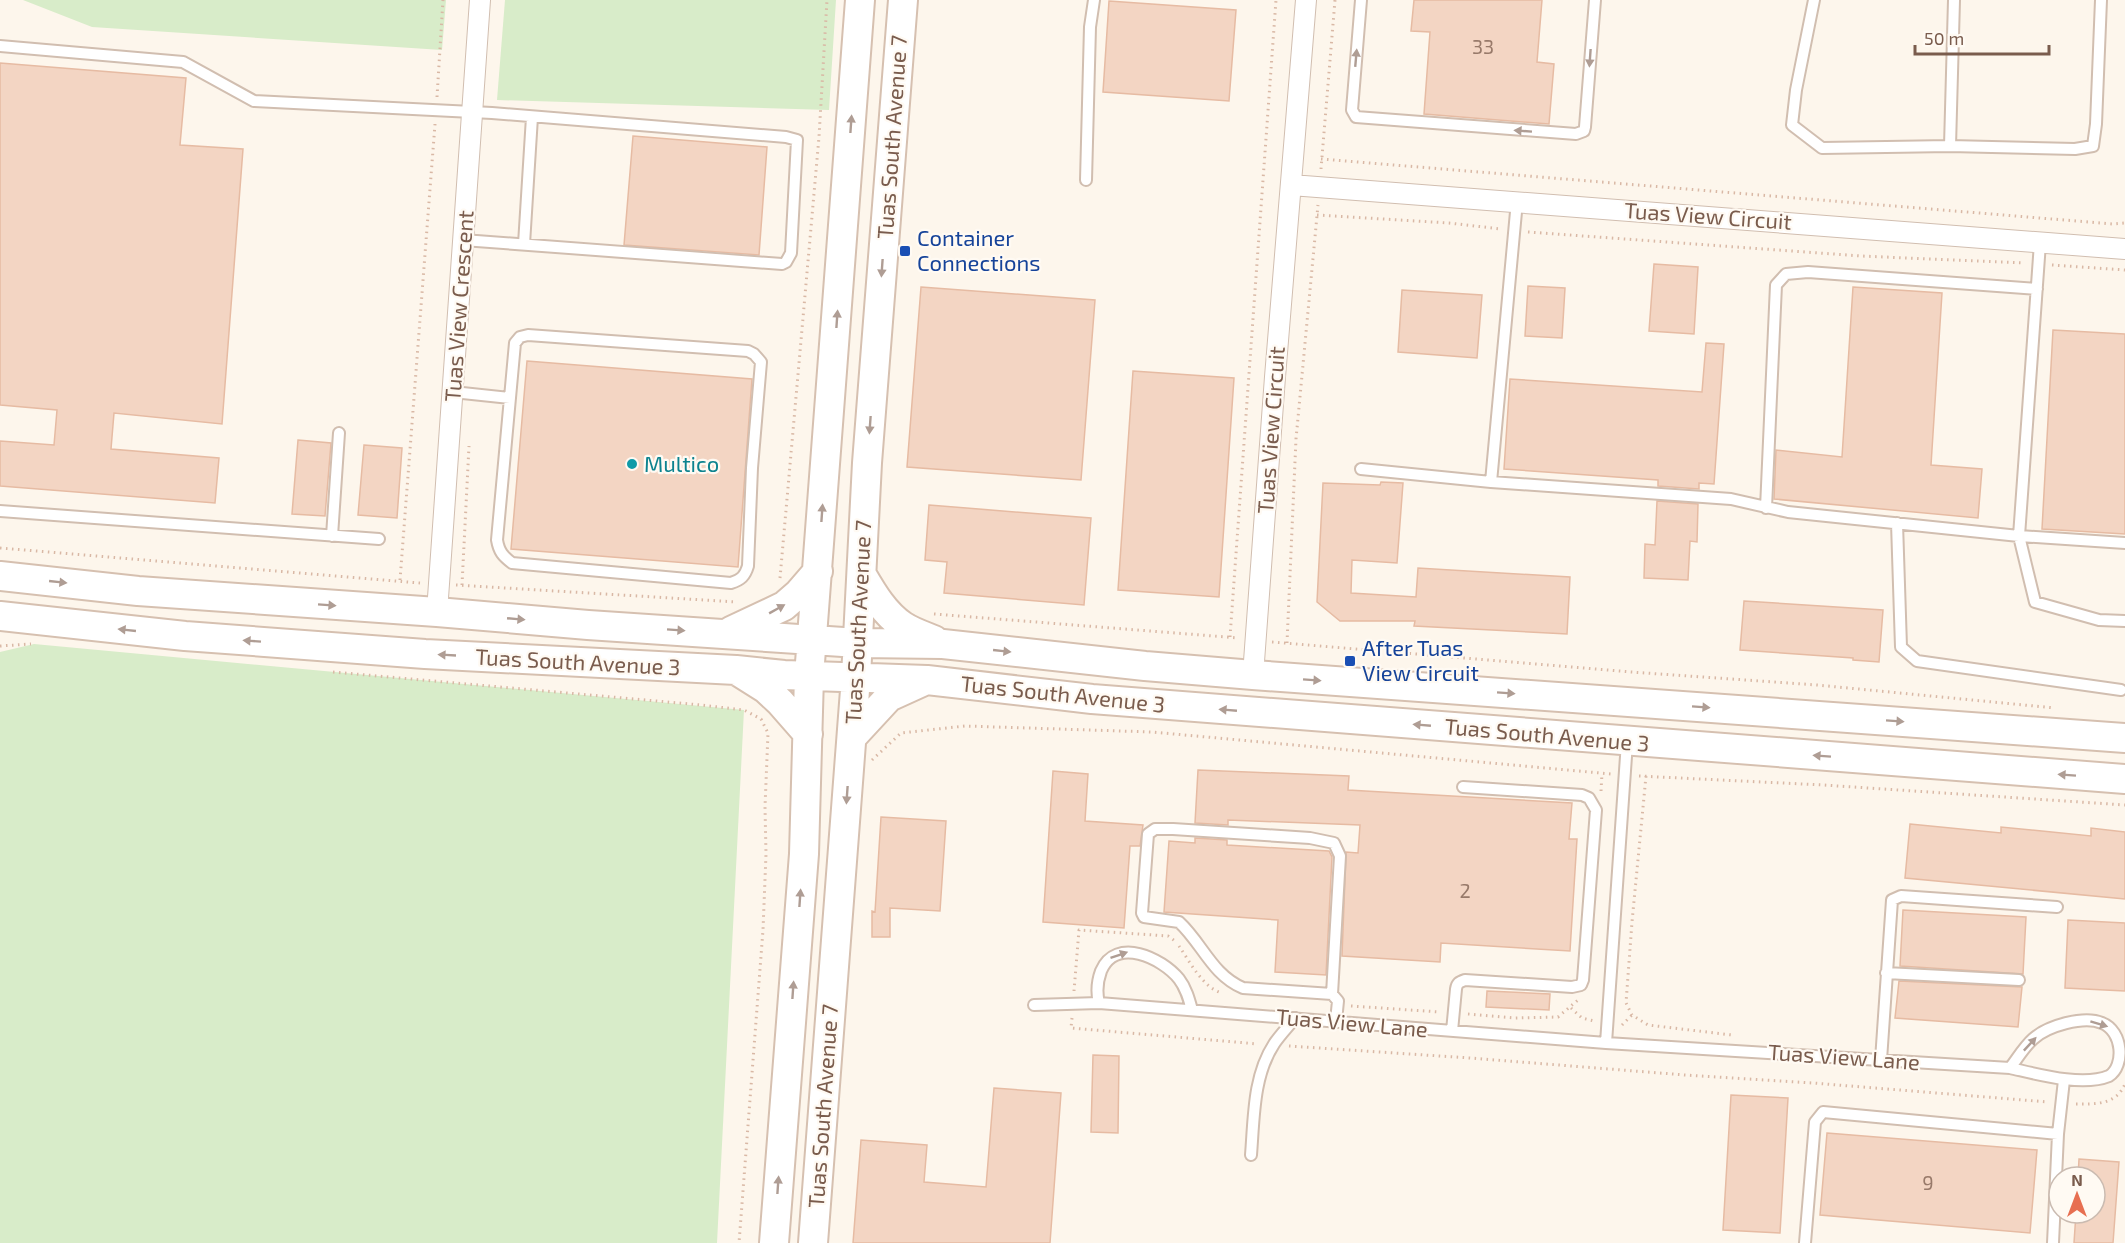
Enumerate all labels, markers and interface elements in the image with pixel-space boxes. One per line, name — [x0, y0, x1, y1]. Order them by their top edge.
scale bar — [1915, 18, 2048, 56]
text: 50 m — [1924, 27, 1964, 49]
street label: Tuas South Avenue 7 — [871, 34, 911, 240]
house number: 33 — [1472, 34, 1494, 58]
one-way arrow — [1352, 48, 1361, 67]
one-way arrow — [1586, 49, 1595, 68]
one-way arrow — [846, 115, 856, 134]
one-way arrow — [1513, 126, 1532, 135]
street label: Tuas View Circuit — [1623, 196, 1793, 234]
street label: Tuas View Crescent — [438, 209, 478, 403]
place label: Container Connections — [917, 224, 1040, 275]
marker: Container Connections — [898, 244, 912, 258]
one-way arrow — [878, 258, 887, 277]
one-way arrow — [832, 309, 842, 328]
street label: Tuas View Circuit — [1251, 345, 1289, 515]
one-way arrow — [866, 415, 875, 434]
place label: Multico — [644, 450, 719, 476]
marker: Multico — [625, 457, 639, 471]
one-way arrow — [818, 504, 827, 523]
street label: Tuas South Avenue 7 — [839, 519, 875, 725]
one-way arrow — [49, 578, 68, 587]
one-way arrow — [318, 600, 337, 610]
one-way arrow — [769, 604, 786, 614]
one-way arrow — [507, 614, 526, 624]
one-way arrow — [117, 625, 136, 635]
one-way arrow — [667, 625, 686, 635]
place label: After Tuas View Circuit — [1362, 634, 1479, 685]
one-way arrow — [243, 636, 262, 646]
street label: Tuas South Avenue 3 — [475, 643, 681, 679]
one-way arrow — [992, 646, 1011, 656]
one-way arrow — [437, 650, 456, 659]
marker: After Tuas View Circuit — [1343, 654, 1357, 668]
street label: Tuas South Avenue 3 — [960, 669, 1167, 717]
one-way arrow — [1302, 675, 1321, 684]
one-way arrow — [1497, 689, 1516, 698]
one-way arrow — [1691, 703, 1710, 712]
one-way arrow — [1219, 705, 1238, 715]
street label: Tuas South Avenue 3 — [1444, 712, 1650, 756]
one-way arrow — [1886, 716, 1905, 726]
one-way arrow — [1413, 720, 1432, 730]
one-way arrow — [1813, 751, 1832, 761]
one-way arrow — [2057, 770, 2076, 780]
one-way arrow — [842, 785, 852, 804]
house number: 2 — [1459, 878, 1471, 902]
one-way arrow — [796, 888, 805, 907]
one-way arrow — [1110, 950, 1128, 959]
one-way arrow — [788, 981, 798, 1000]
street label: Tuas View Lane — [1275, 1002, 1429, 1042]
street label: Tuas South Avenue 7 — [802, 1003, 842, 1209]
one-way arrow — [2091, 1020, 2109, 1029]
street label: Tuas View Lane — [1767, 1038, 1921, 1074]
one-way arrow — [2022, 1038, 2036, 1052]
north arrow — [2047, 1165, 2107, 1225]
house number: 9 — [1922, 1170, 1934, 1194]
text: N — [2071, 1170, 2083, 1189]
one-way arrow — [773, 1175, 783, 1194]

